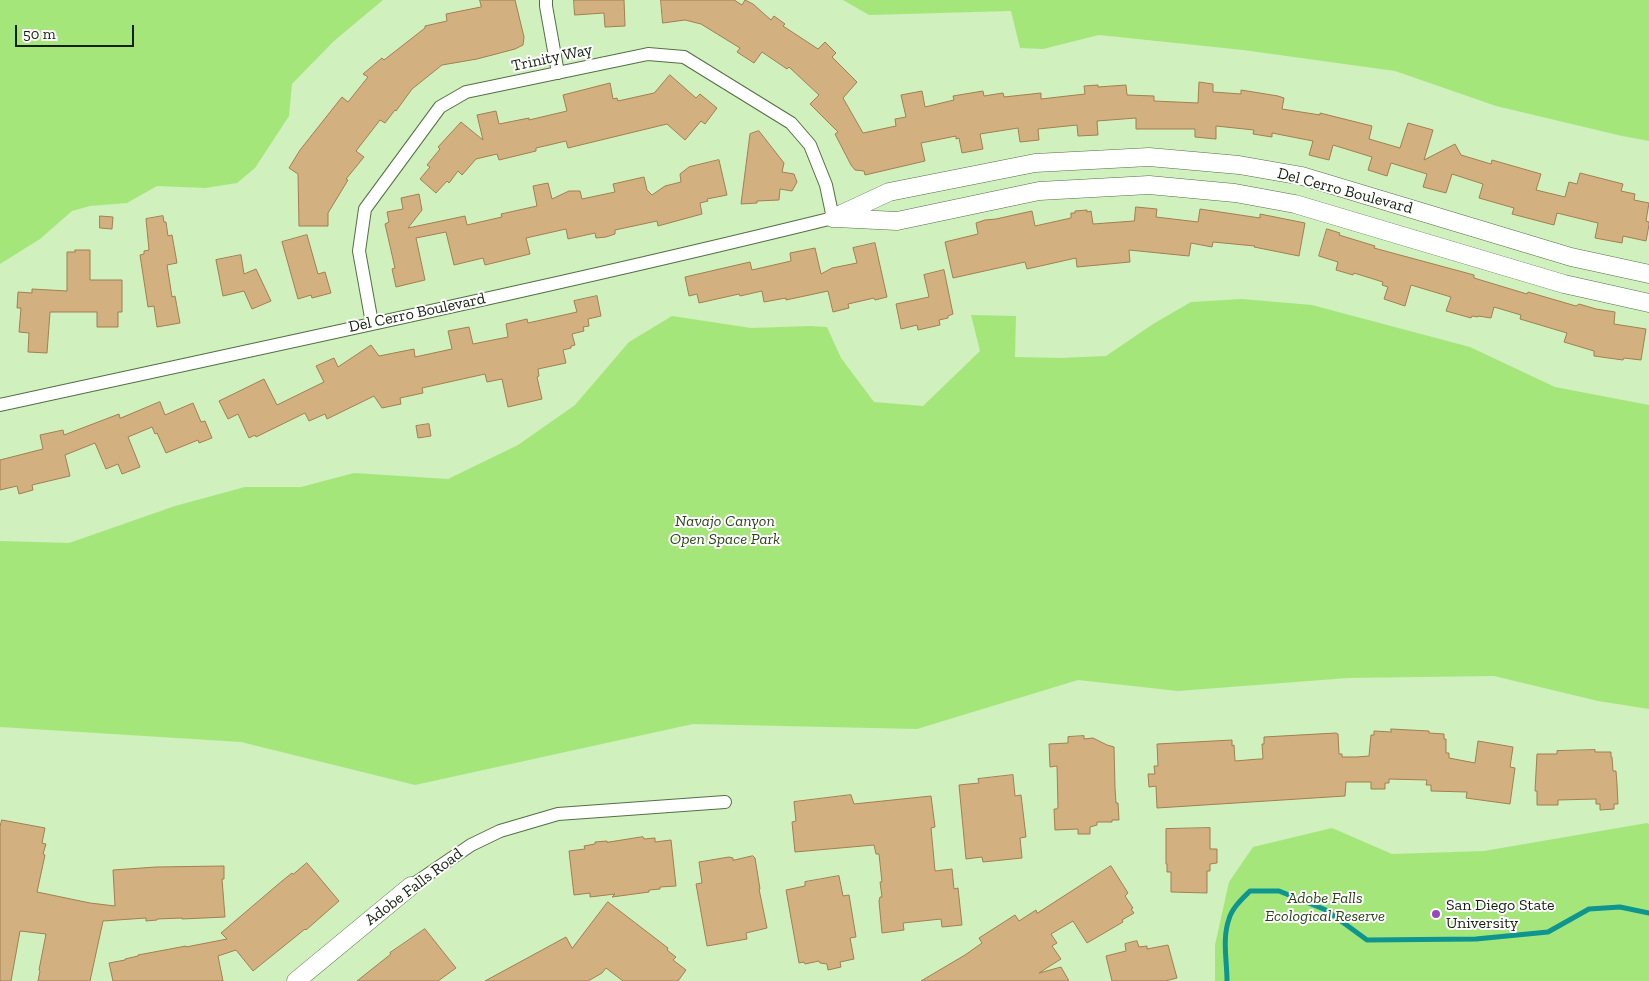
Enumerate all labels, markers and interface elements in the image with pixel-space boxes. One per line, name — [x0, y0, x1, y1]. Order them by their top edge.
scale bar — [18, 15, 136, 47]
text: 50 m — [23, 25, 56, 43]
street label: Trinity Way — [510, 40, 594, 76]
street label: Del Cerro Boulevard — [1275, 164, 1415, 218]
street label: Del Cerro Boulevard — [347, 289, 487, 337]
park label: Navajo Canyon Open Space Park — [670, 511, 780, 549]
street label: Adobe Falls Road — [362, 844, 466, 930]
park label: Adobe Falls Ecological Reserve — [1265, 888, 1385, 926]
place label: San Diego State University — [1446, 895, 1555, 933]
marker: San Diego State University — [1430, 908, 1442, 920]

